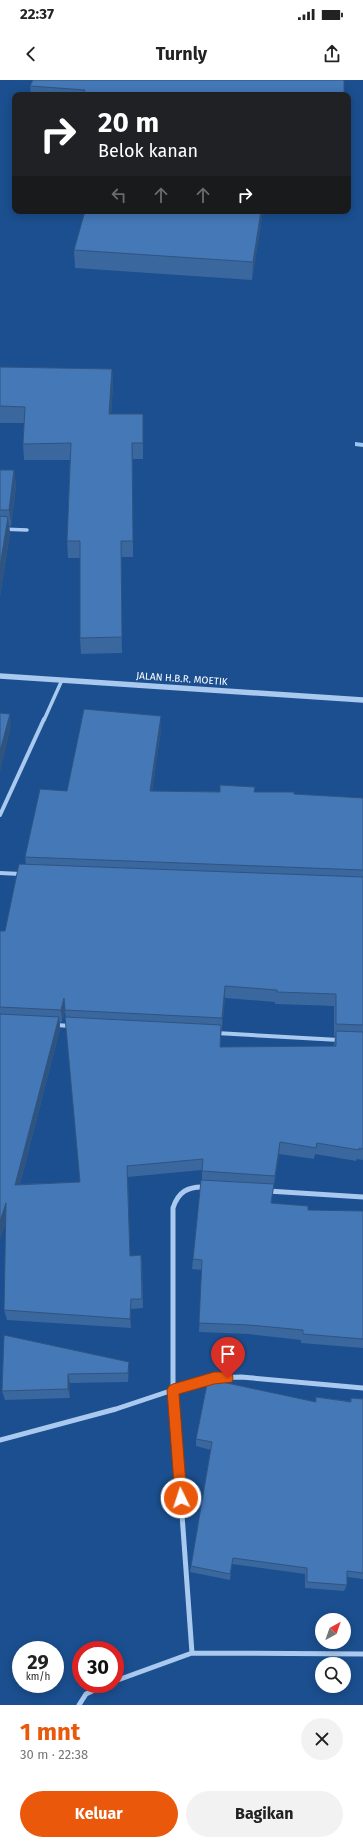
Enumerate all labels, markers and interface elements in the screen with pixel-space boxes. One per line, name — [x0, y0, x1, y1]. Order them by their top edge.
text: 22:37 — [20, 5, 54, 23]
icon: back — [20, 43, 42, 65]
text: Turnly — [156, 43, 207, 65]
icon: share — [321, 43, 343, 65]
text: 20 m — [98, 106, 159, 139]
icon: right — [32, 108, 84, 160]
text: Belok kanan — [98, 140, 198, 162]
icon: left — [108, 184, 130, 206]
icon: ahead — [150, 184, 172, 206]
icon: ahead — [192, 184, 214, 206]
icon: right — [234, 184, 256, 206]
street label: JALAN H.B.R. MOETIK — [136, 670, 228, 688]
pin — [211, 1337, 245, 1378]
icon: arrive — [217, 1343, 239, 1365]
position arrow — [160, 1477, 202, 1519]
north arrow — [315, 1613, 351, 1649]
map controls — [315, 1613, 351, 1693]
speed limit sign: 30 — [72, 1641, 124, 1693]
text: 29 — [27, 1650, 49, 1674]
button: search — [315, 1657, 351, 1693]
text: km/h — [26, 1671, 50, 1683]
text: 1 mnt — [20, 1718, 80, 1746]
button: close — [301, 1718, 343, 1760]
text: 30 m · 22:38 — [20, 1747, 88, 1762]
button: Keluar — [20, 1791, 178, 1837]
button: Bagikan — [186, 1791, 343, 1837]

